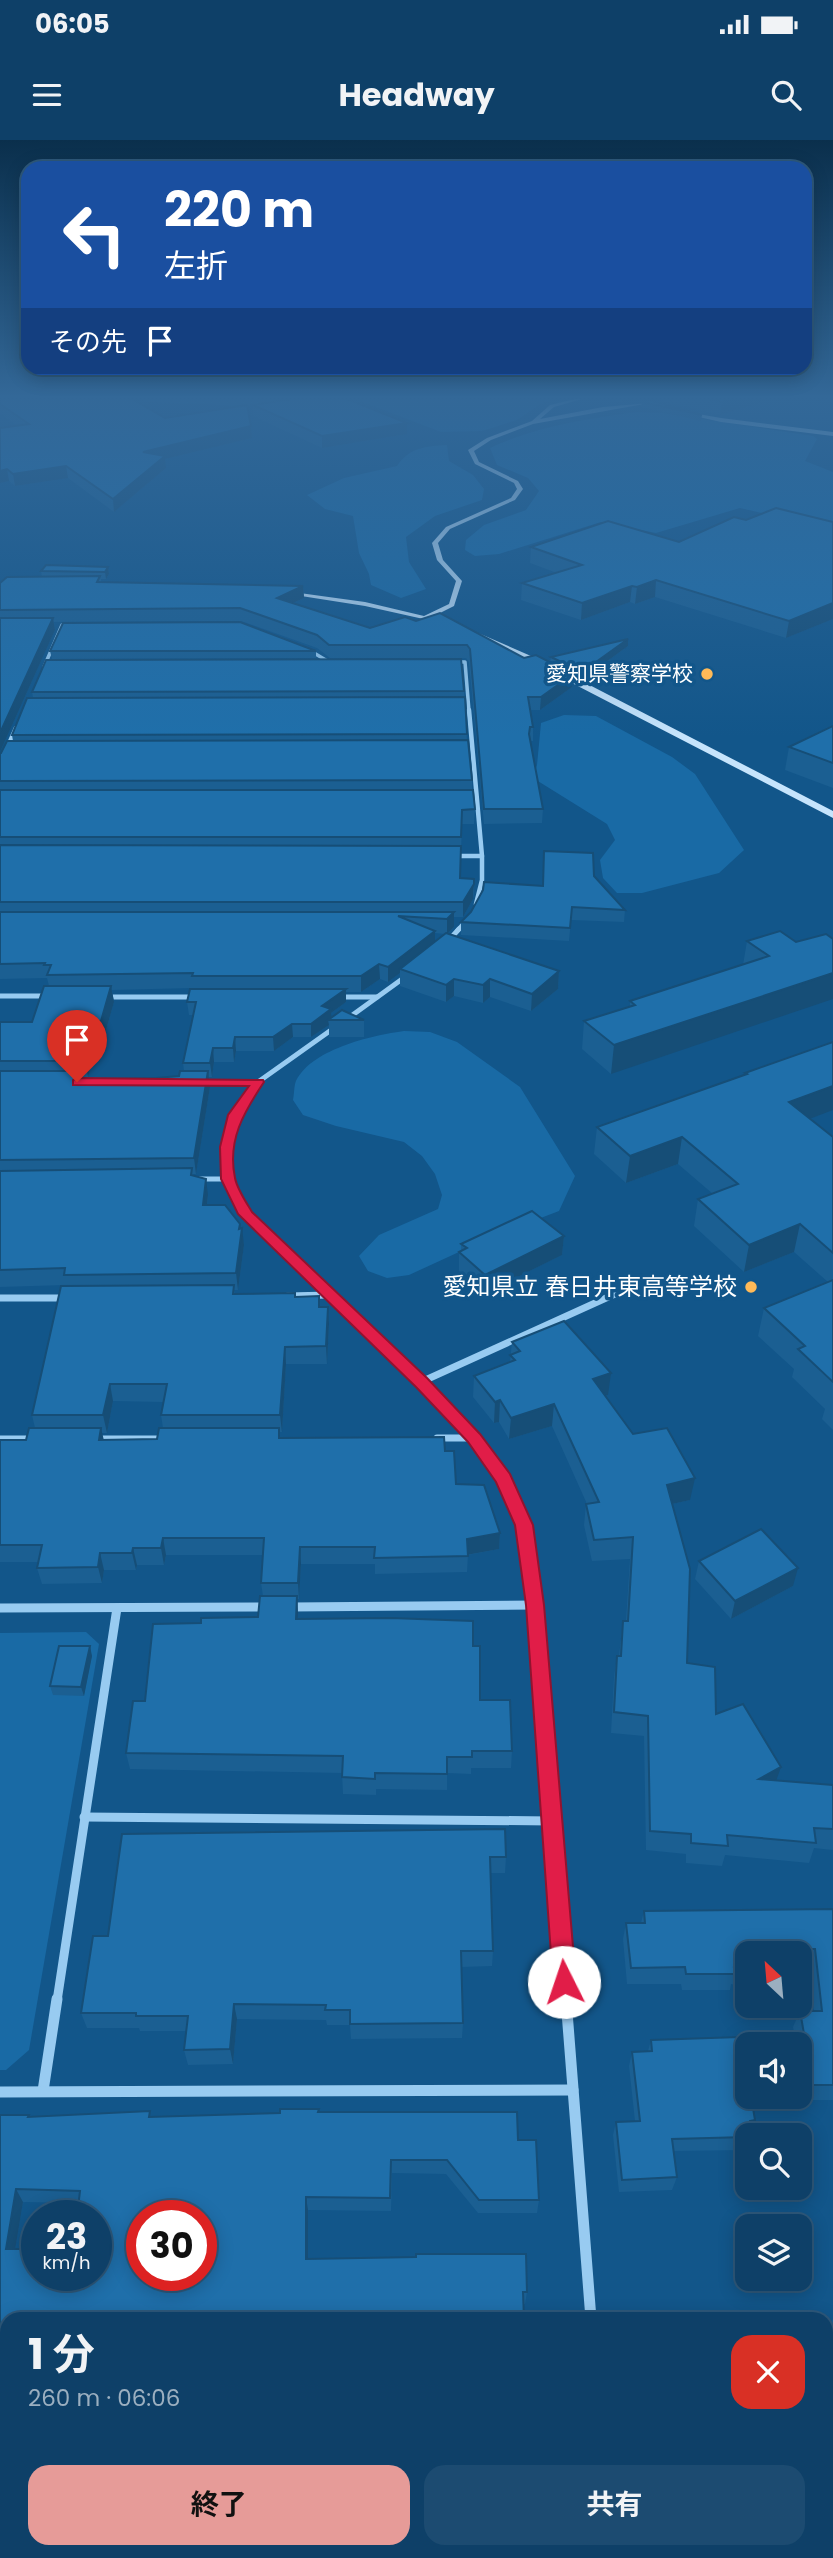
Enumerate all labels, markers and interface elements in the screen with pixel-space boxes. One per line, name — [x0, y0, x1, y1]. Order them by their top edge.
text: 06:05 — [35, 6, 110, 42]
text: Headway — [338, 72, 495, 117]
icon: menu — [28, 76, 66, 114]
icon: search — [767, 76, 805, 114]
text: 220 m — [164, 176, 314, 244]
icon: left — [49, 189, 140, 280]
text: 左折 — [164, 243, 228, 288]
icon: arrive — [141, 322, 179, 360]
text: その先 — [49, 324, 127, 360]
place label: 愛知県警察学校 — [546, 659, 693, 688]
marker: 愛知県警察学校 — [699, 666, 715, 682]
pin — [47, 1010, 107, 1082]
icon: arrive — [58, 1021, 96, 1059]
place label: 愛知県立 春日井東高等学校 — [443, 1270, 737, 1303]
marker: 愛知県立 春日井東高等学校 — [743, 1279, 759, 1295]
north arrow — [735, 1941, 812, 2018]
map controls — [735, 1941, 812, 2291]
position arrow — [527, 1945, 601, 2019]
button: sound — [735, 2032, 812, 2109]
button: search — [735, 2123, 812, 2200]
speed limit sign: 30 — [126, 2200, 217, 2291]
text: 23 — [46, 2212, 87, 2261]
button: layers — [735, 2214, 812, 2291]
text: km/h — [43, 2250, 90, 2275]
text: 1 分 — [28, 2325, 95, 2384]
button: close — [731, 2335, 805, 2409]
text: 260 m · 06:06 — [28, 2382, 180, 2414]
button: 終了 — [28, 2465, 410, 2545]
button: 共有 — [424, 2465, 805, 2545]

